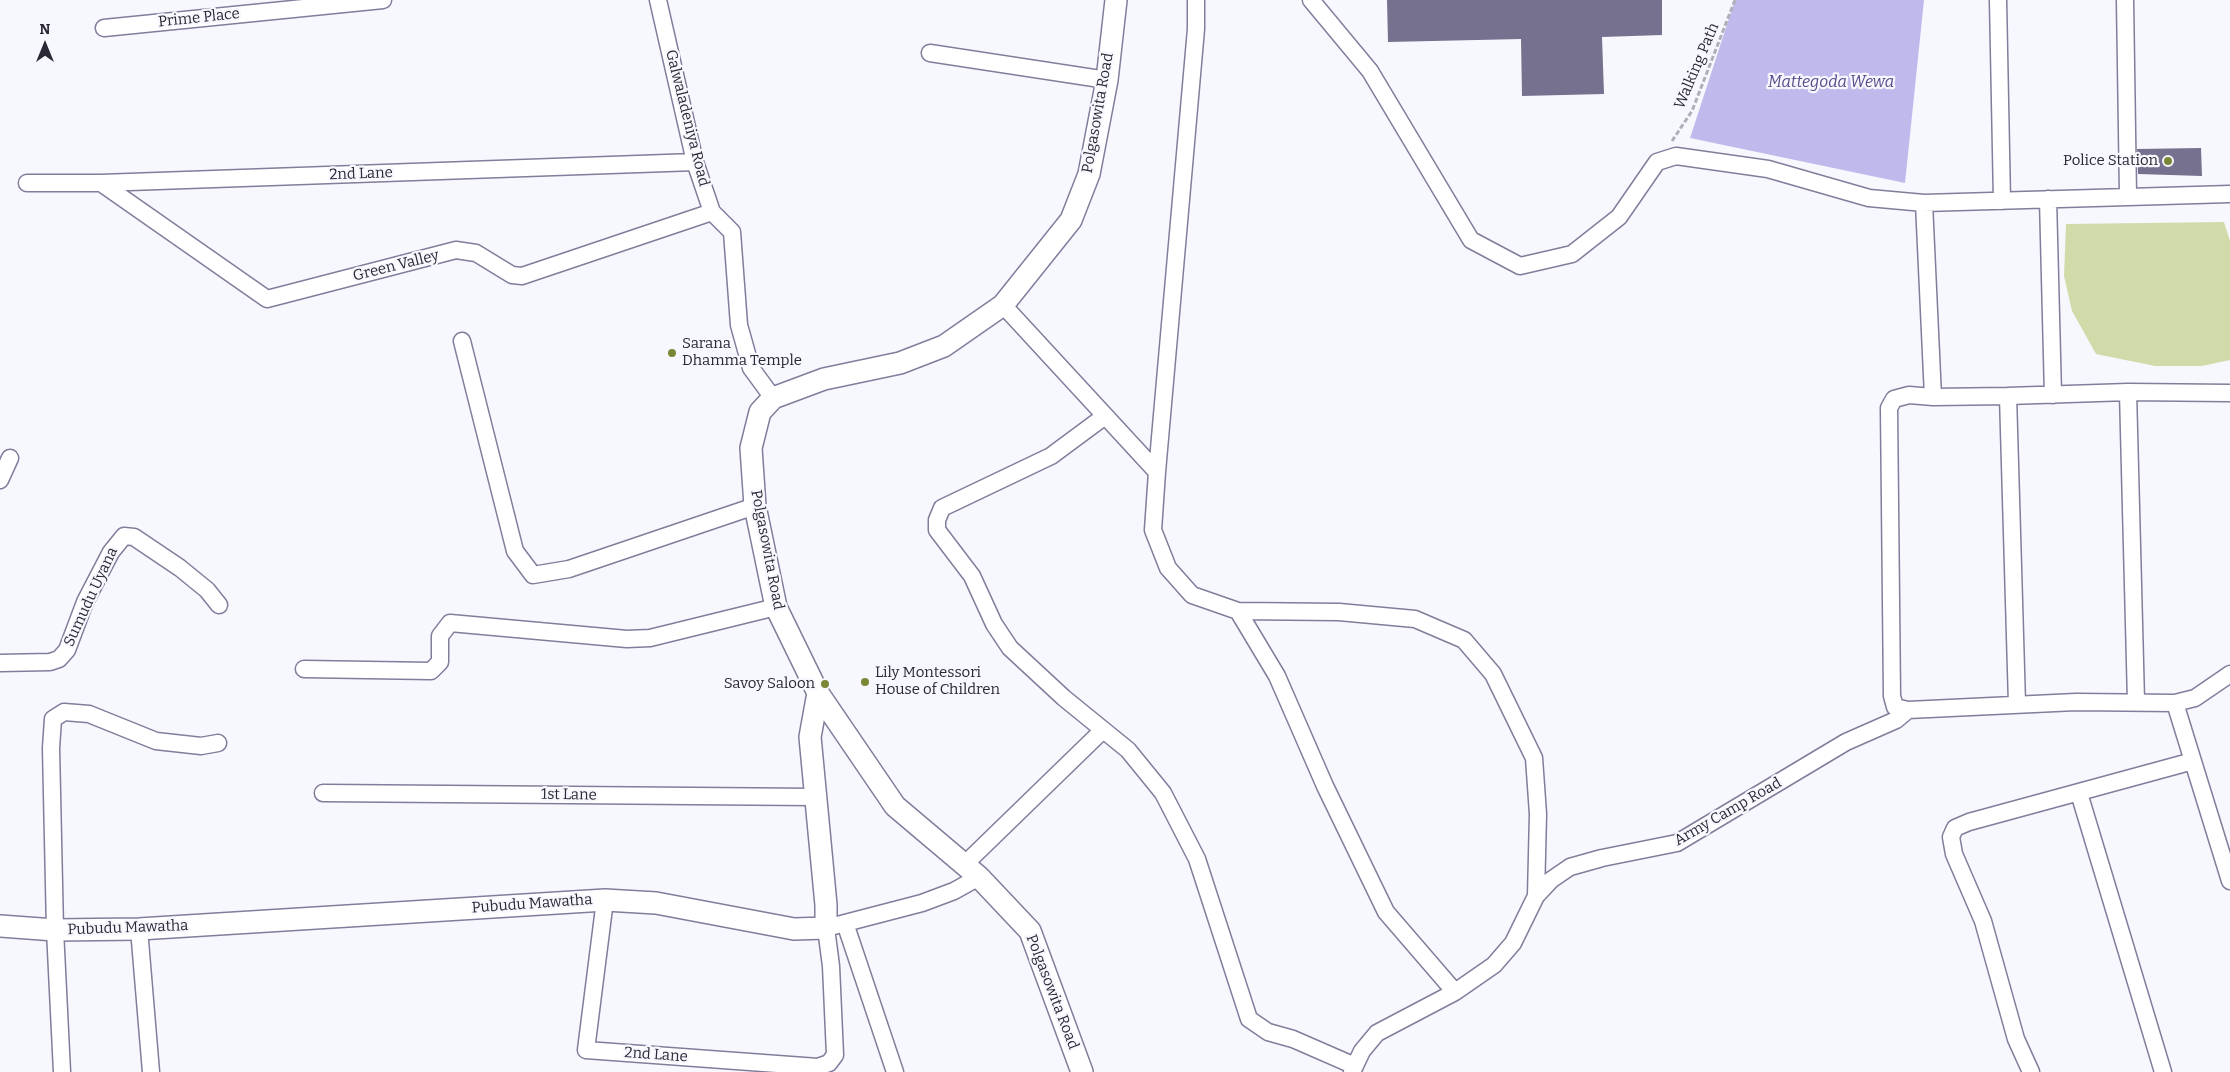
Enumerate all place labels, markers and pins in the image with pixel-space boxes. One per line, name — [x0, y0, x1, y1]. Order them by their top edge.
place label: Police Station — [2063, 152, 2158, 170]
marker: Police Station — [2162, 155, 2174, 167]
place label: Sarana Dhamma Temple — [682, 335, 802, 370]
marker: Sarana Dhamma Temple — [666, 347, 678, 359]
place label: Lily Montessori House of Children — [875, 664, 1000, 699]
place label: Savoy Saloon — [724, 675, 815, 693]
marker: Lily Montessori House of Children — [859, 676, 871, 688]
marker: Savoy Saloon — [819, 678, 831, 690]

